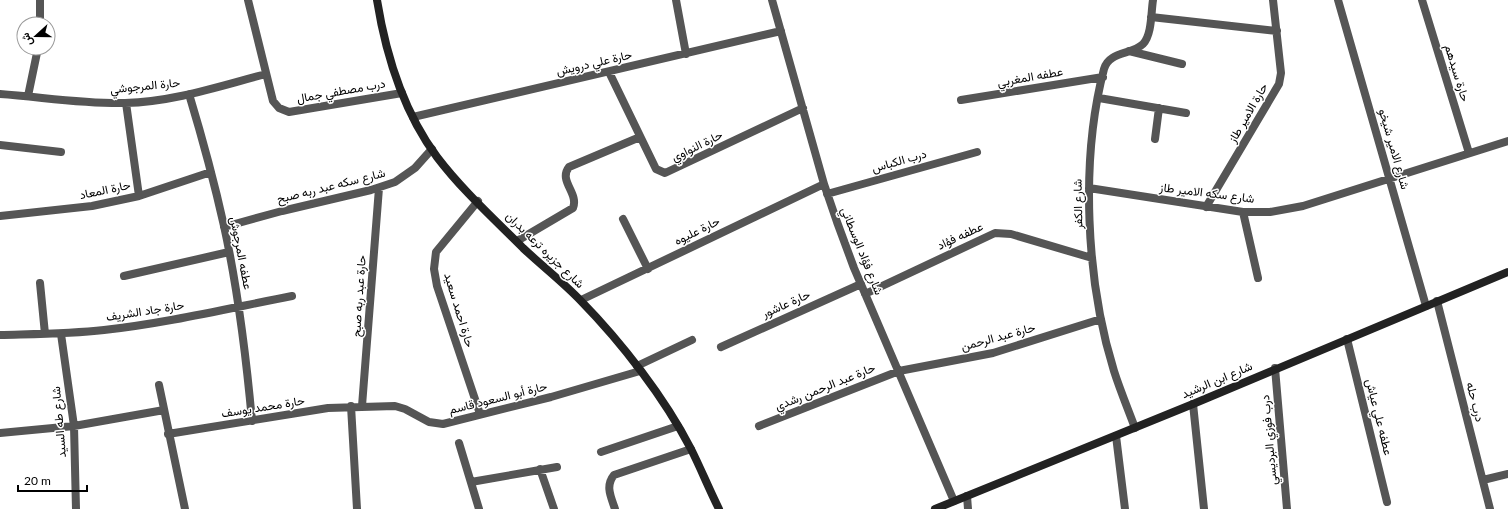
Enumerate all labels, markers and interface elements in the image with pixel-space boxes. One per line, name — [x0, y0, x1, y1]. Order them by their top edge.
north arrow — [16, 16, 56, 56]
text: ش — [18, 31, 36, 48]
street label: حارة سيدهم — [1441, 42, 1473, 104]
street label: حارة علي درويش — [554, 46, 634, 81]
street label: عطفه المغربي — [996, 63, 1064, 93]
street label: حارة المرجوشي — [109, 74, 181, 100]
street label: درب مصطفي جمال — [295, 75, 387, 109]
street label: حارة الامير طاز — [1224, 80, 1272, 147]
street label: شارع الامير شيخو — [1374, 107, 1413, 191]
street label: حارة النواوي — [669, 127, 726, 167]
street label: درب الكباس — [870, 145, 929, 176]
street label: شارع سكه عبد ربه صبح — [275, 165, 387, 208]
street label: حارة المعاد — [78, 177, 132, 203]
street label: شارع الكفر — [1070, 179, 1087, 230]
street label: شارع سكه الامير طاز — [1157, 179, 1255, 208]
street label: شارع فؤاد الوسطاني — [835, 205, 887, 298]
street label: شارع جزيره ترعه بدران — [502, 208, 588, 292]
street label: حارة عليوه — [671, 213, 723, 249]
street label: عطفه المرجوش — [226, 215, 256, 291]
street label: عطفه فؤاد — [934, 218, 986, 254]
street label: حارة عبد ربه صبح — [348, 255, 371, 338]
street label: حارة احمد سعيد — [440, 271, 478, 349]
street label: حارة عاشور — [758, 286, 813, 322]
street label: حارة جاد الشريف — [105, 297, 185, 325]
street label: حارة عبد الرحمن — [959, 319, 1037, 355]
street label: شارع ابن الرشيد — [1179, 358, 1255, 403]
street label: حارة عبد الرحمن رشدي — [772, 360, 878, 416]
street label: عطفه علي عياش — [1360, 377, 1396, 457]
street label: حارة أبو السعود قاسم — [447, 378, 549, 418]
street label: درب حله — [1462, 380, 1488, 424]
street label: شارع طه السيد — [48, 386, 71, 458]
street label: حارة محمد يوسف — [220, 393, 306, 421]
street label: درب فوزي البرديسي — [1257, 394, 1283, 486]
scale bar — [18, 467, 87, 493]
text: 20 m — [24, 473, 51, 488]

